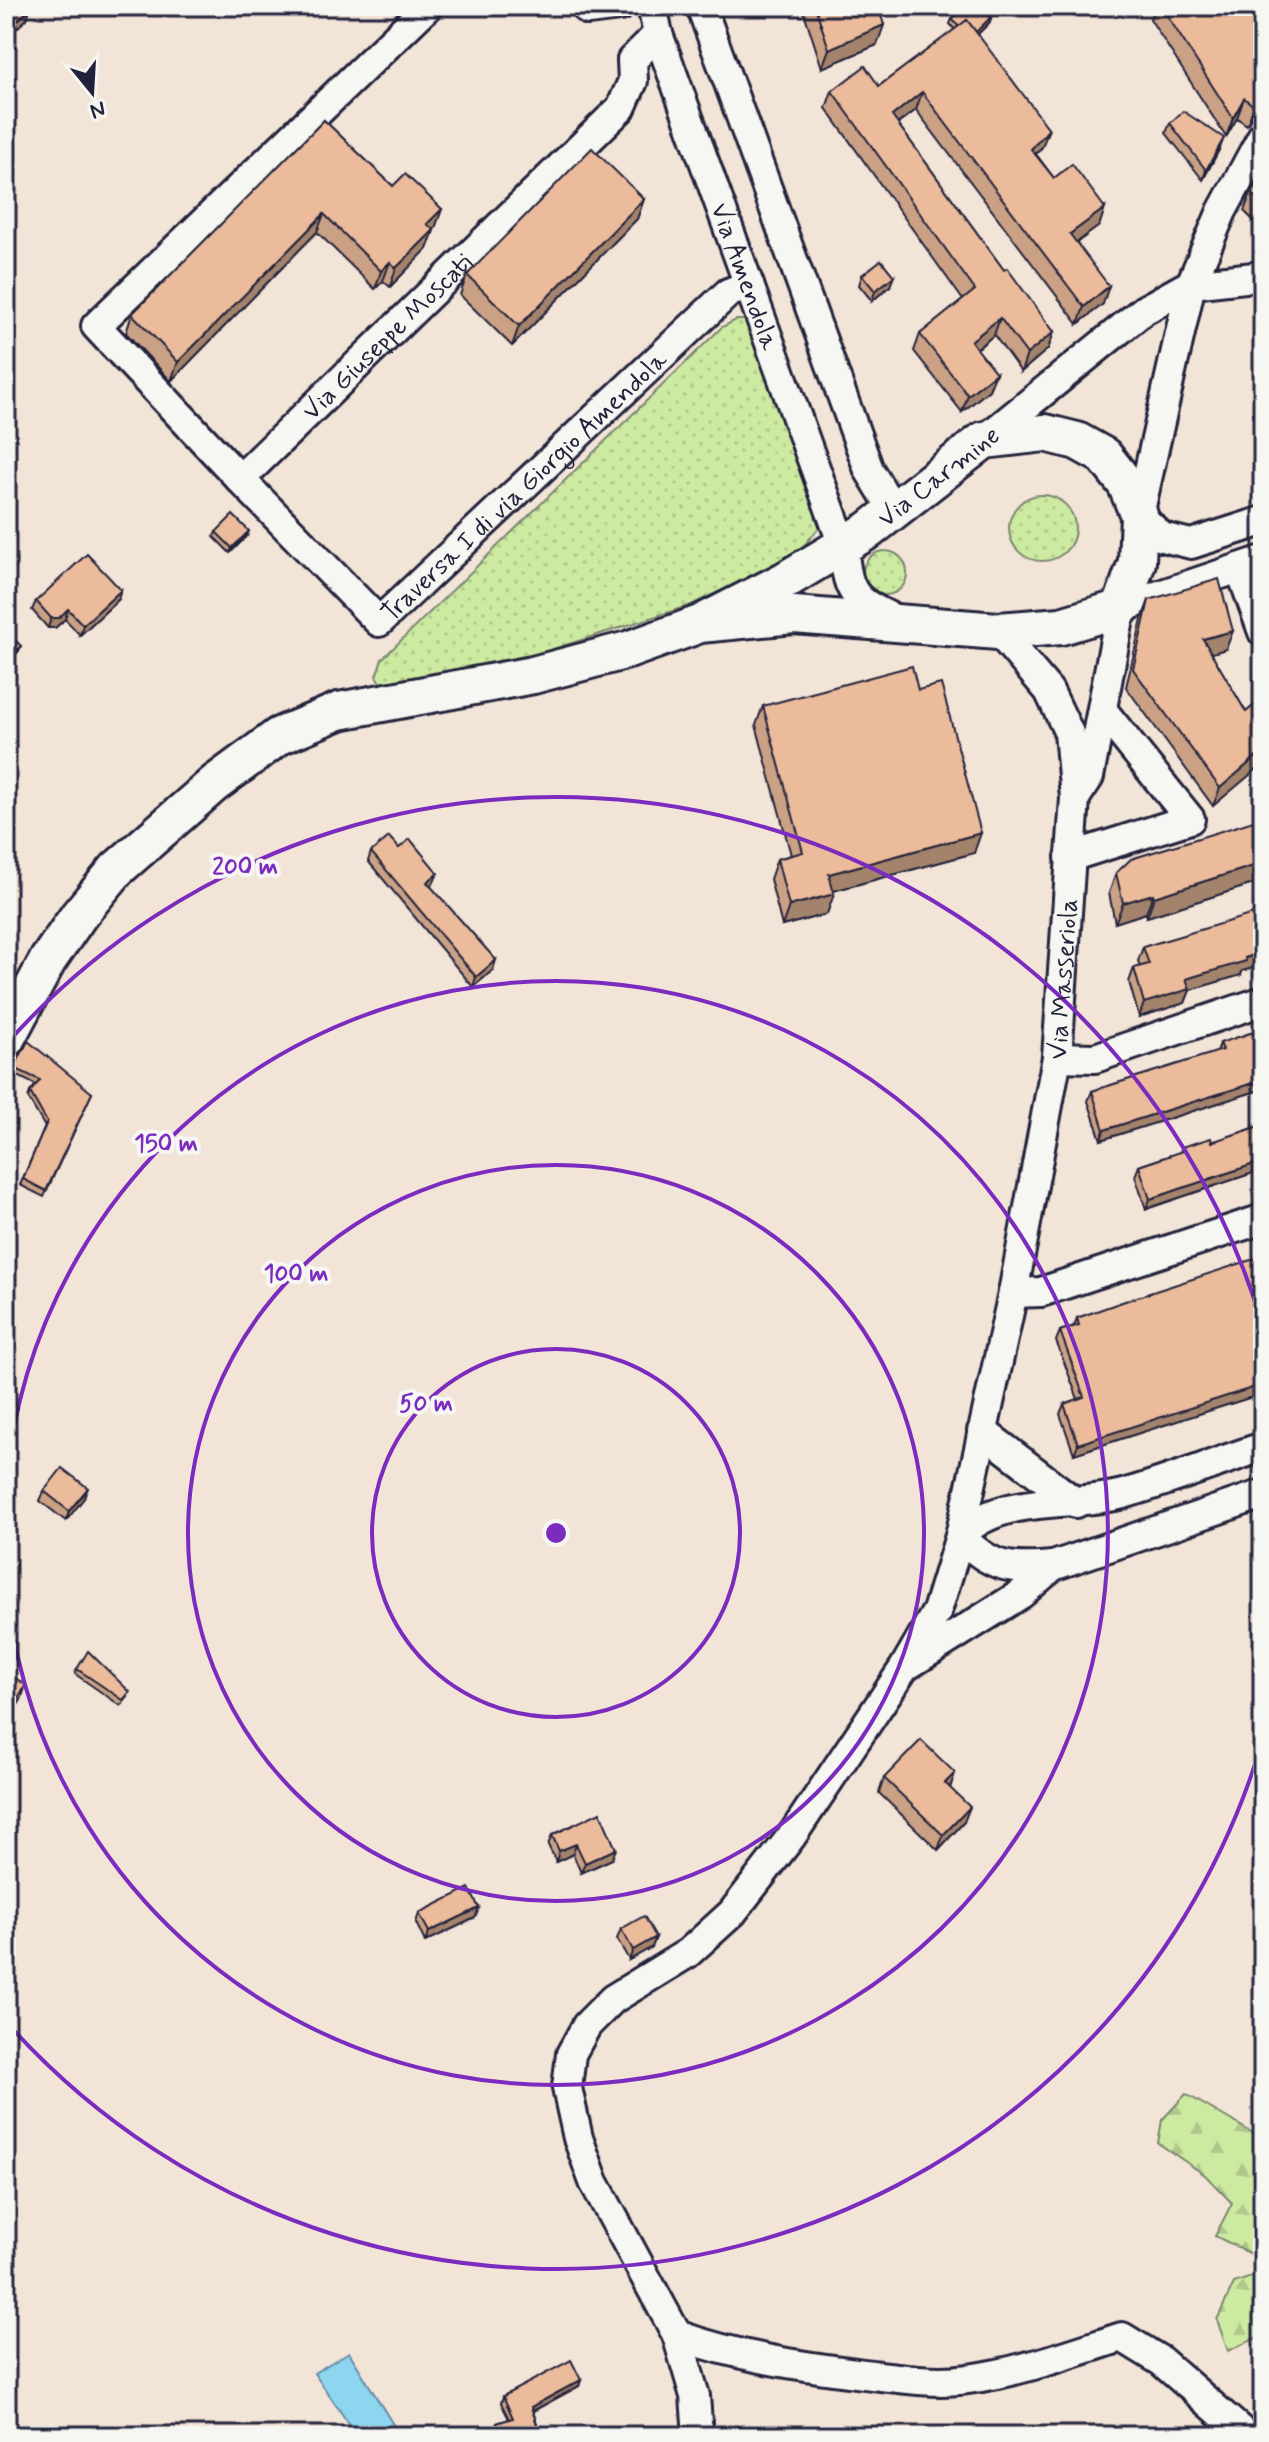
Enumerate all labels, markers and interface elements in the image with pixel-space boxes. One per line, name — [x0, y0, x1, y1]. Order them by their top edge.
north arrow — [52, 52, 132, 132]
text: N — [86, 94, 109, 125]
street label: Via Amendola — [702, 199, 786, 355]
street label: Via Giuseppe Moscati — [295, 247, 481, 428]
street label: Traversa I di via Giorgio Amendola — [374, 344, 676, 630]
street label: Via Carmine — [871, 419, 1007, 536]
text: 200 m — [212, 852, 278, 883]
street label: Via Masseriola — [1042, 898, 1087, 1061]
text: 150 m — [134, 1129, 198, 1160]
text: 100 m — [264, 1259, 328, 1290]
text: 50 m — [399, 1389, 453, 1420]
centre of rings — [542, 1519, 570, 1547]

